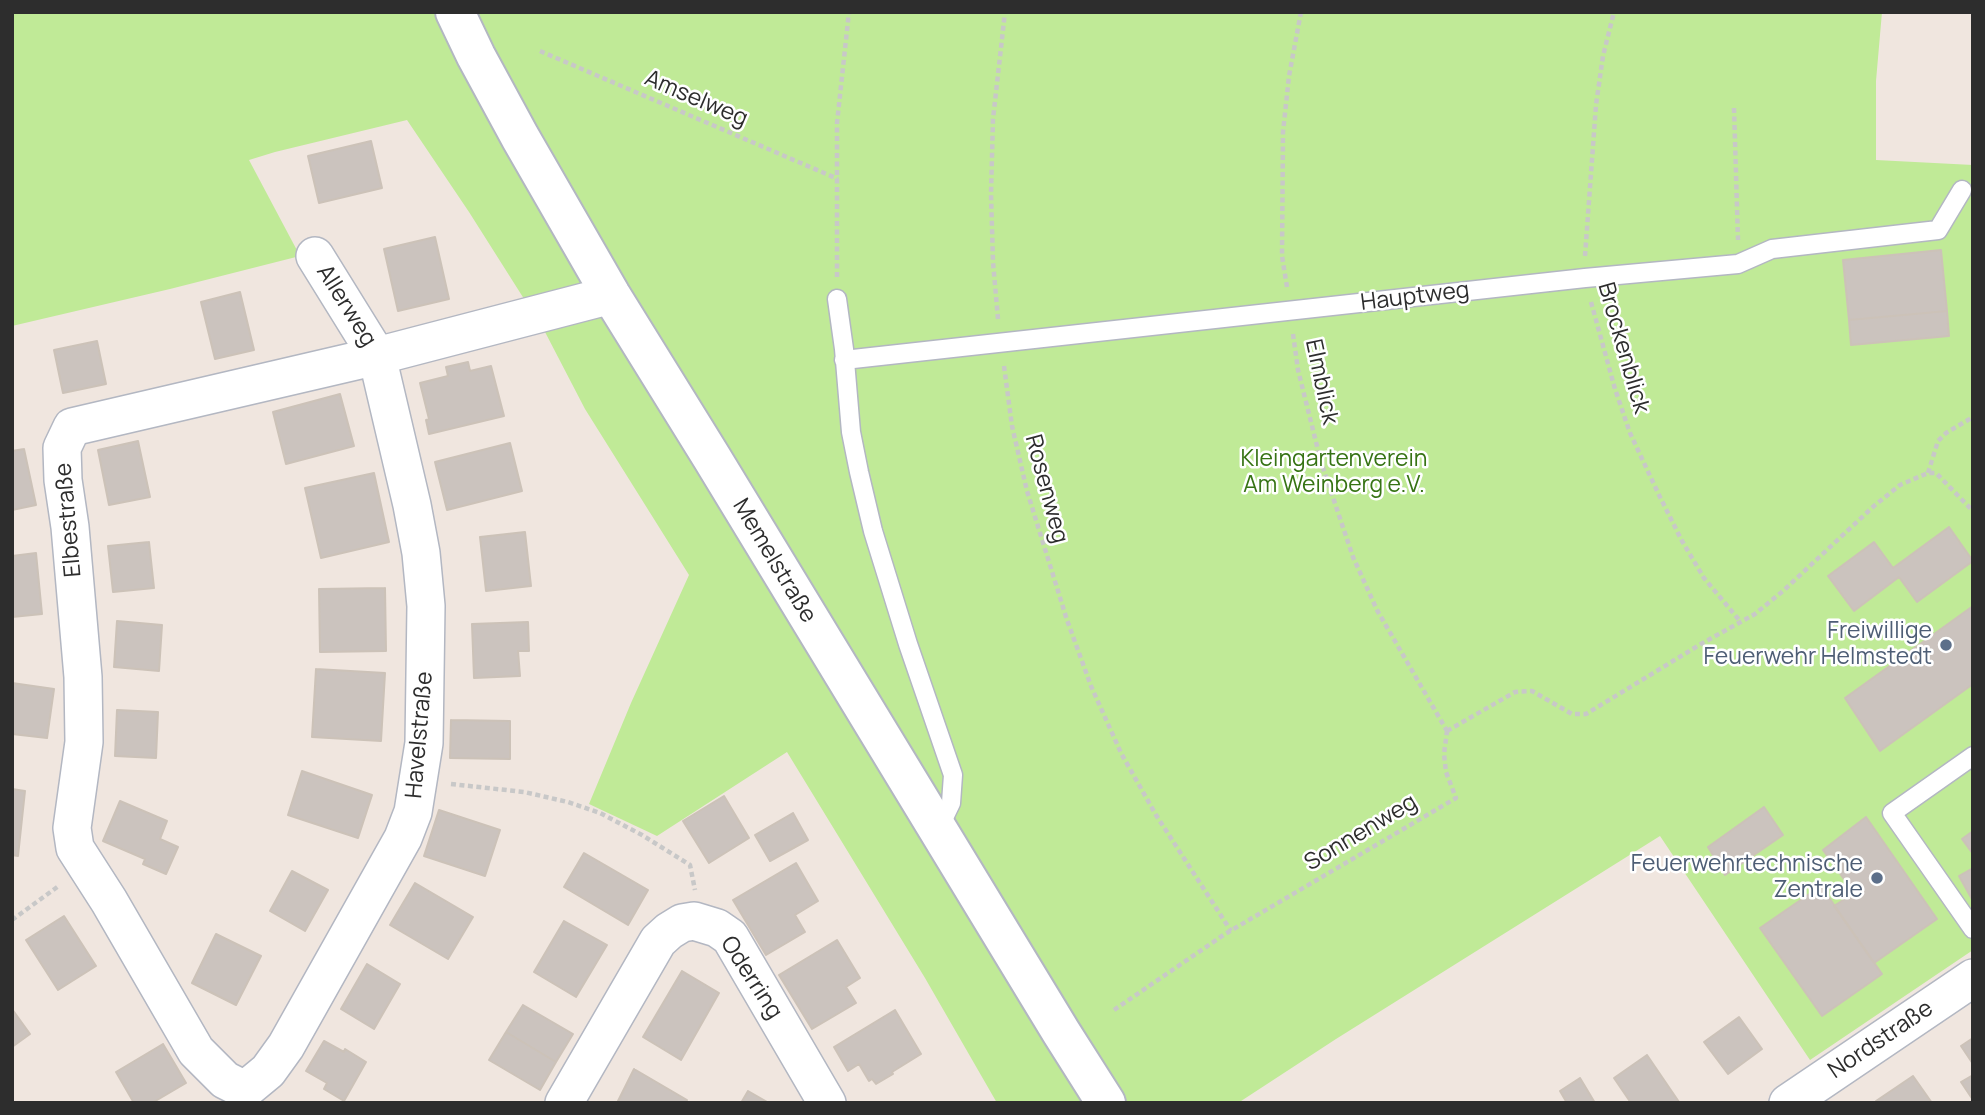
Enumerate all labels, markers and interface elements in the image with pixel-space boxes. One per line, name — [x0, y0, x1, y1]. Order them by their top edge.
street label: Amselweg — [640, 65, 752, 133]
street label: Allerweg — [310, 260, 382, 352]
street label: Hauptweg — [1359, 277, 1471, 317]
street label: Brockenblick — [1591, 279, 1655, 417]
street label: Elmblick — [1299, 337, 1343, 427]
street label: Rosenweg — [1018, 432, 1074, 546]
park label: Kleingartenverein Am Weinberg e.V. — [1241, 446, 1427, 500]
street label: Elbestraße — [50, 462, 88, 578]
street label: Memelstraße — [726, 494, 822, 628]
place label: Freiwillige Feuerwehr Helmstedt — [1704, 618, 1932, 672]
marker: Freiwillige Feuerwehr Helmstedt — [1938, 637, 1954, 653]
street label: Havelstraße — [401, 670, 439, 800]
street label: Sonnenweg — [1300, 789, 1422, 877]
place label: Feuerwehrtechnische Zentrale — [1631, 851, 1863, 905]
marker: Feuerwehrtechnische Zentrale — [1869, 870, 1885, 886]
street label: Oderring — [714, 932, 788, 1024]
street label: Nordstraße — [1823, 995, 1939, 1085]

